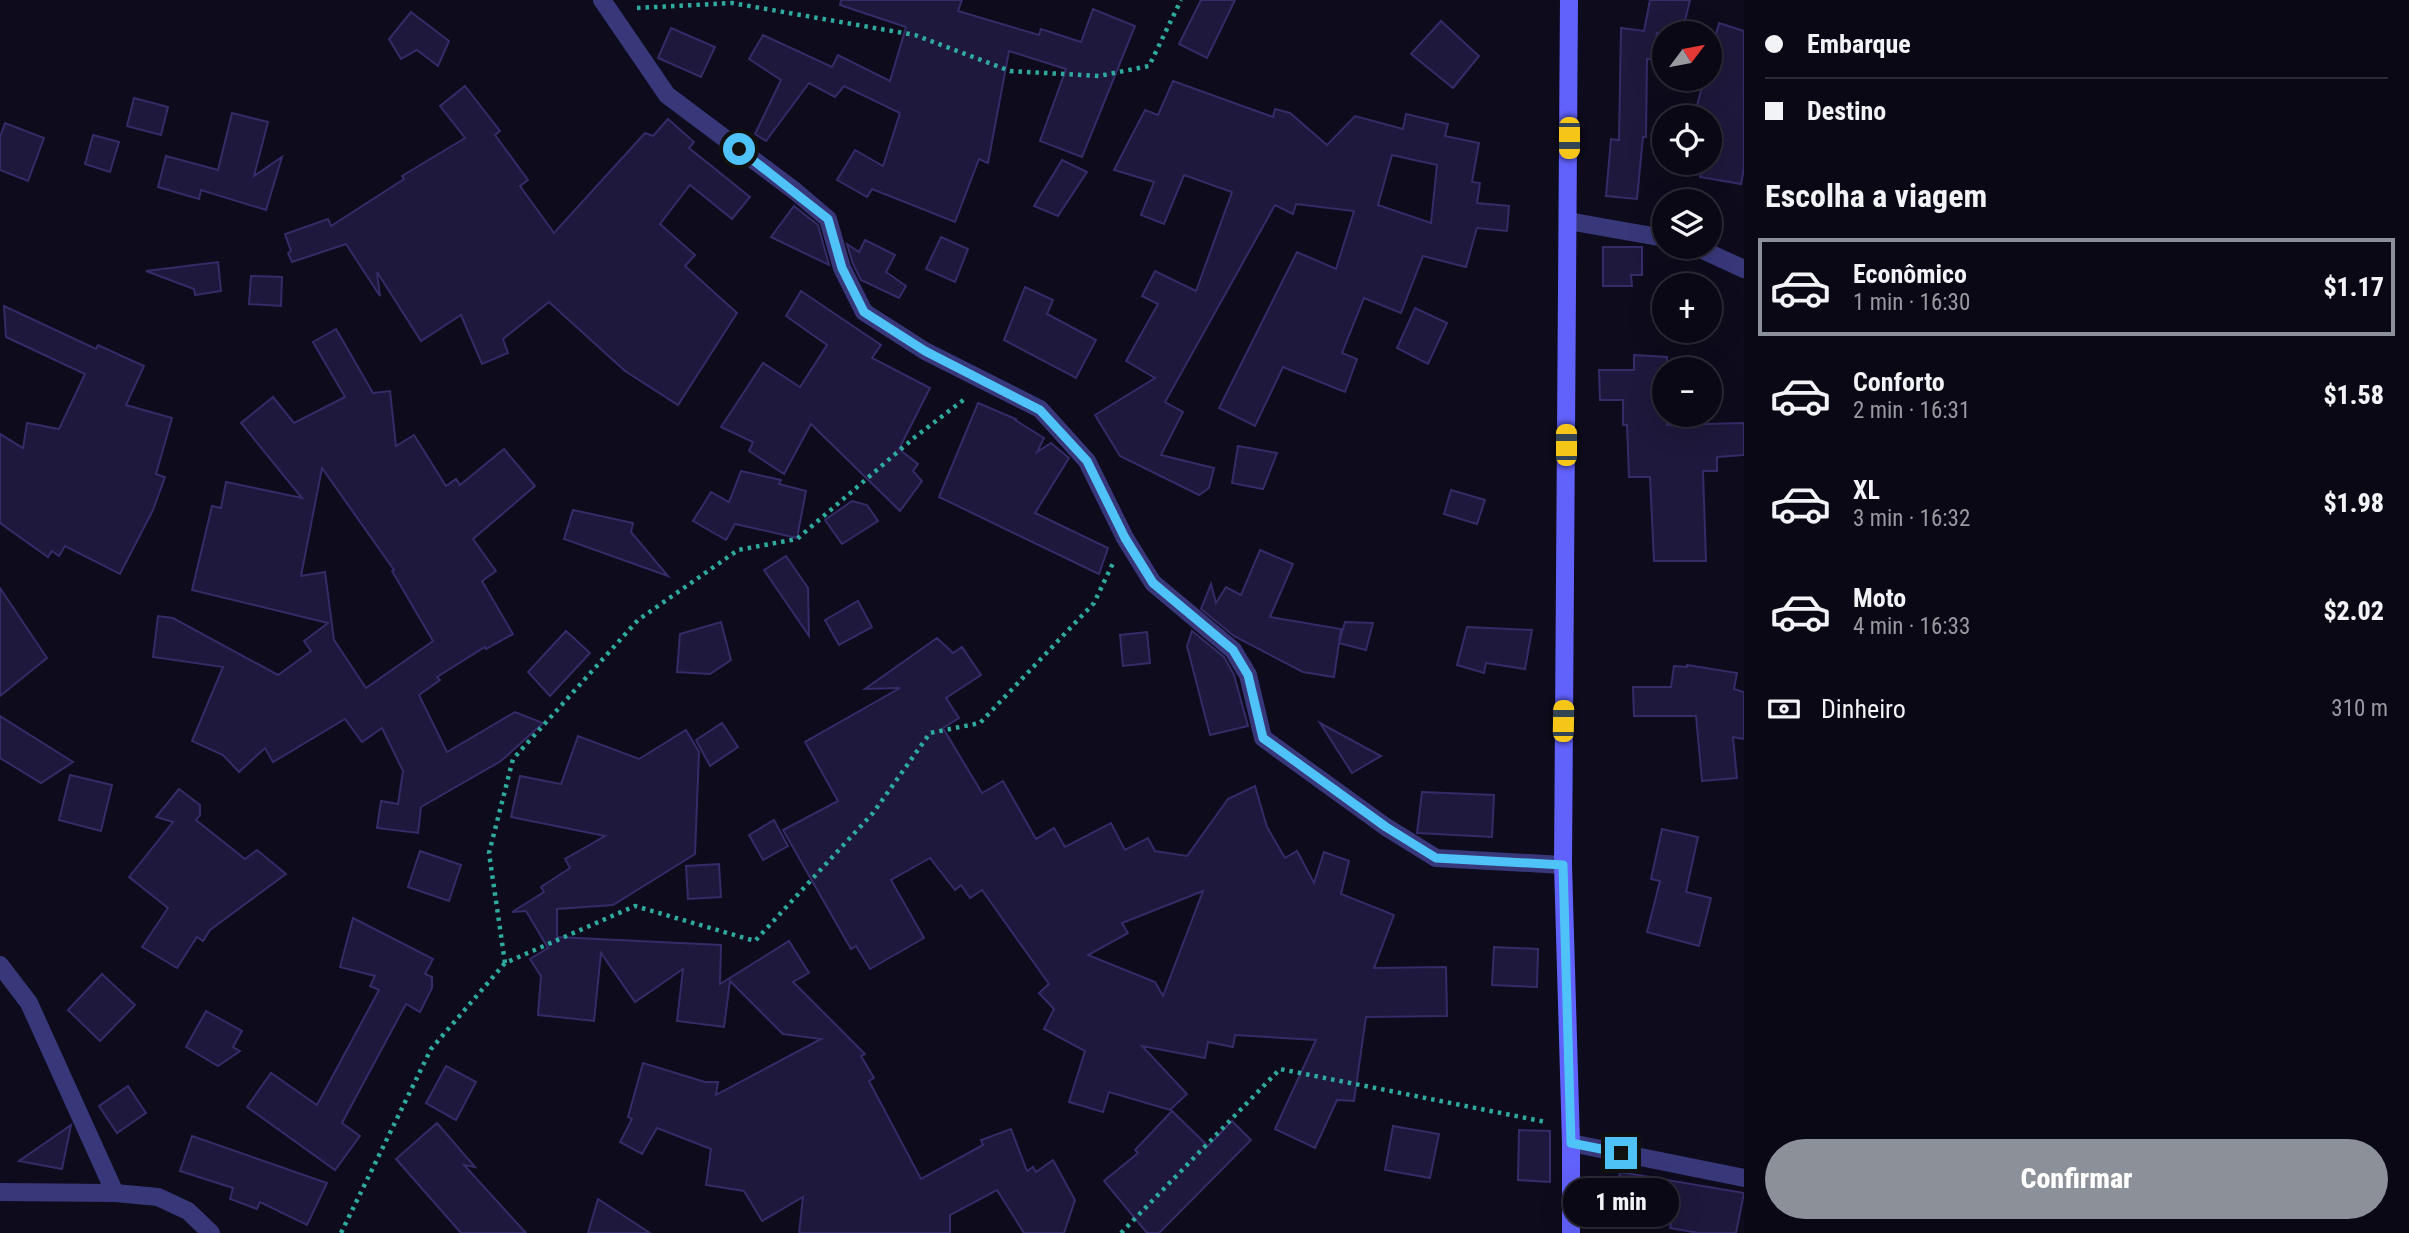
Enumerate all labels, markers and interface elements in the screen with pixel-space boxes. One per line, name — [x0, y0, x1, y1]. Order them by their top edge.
north arrow — [1652, 21, 1722, 91]
map controls — [1652, 21, 1722, 427]
text: Embarque — [1807, 29, 1911, 59]
text: Destino — [1807, 96, 1886, 126]
button: locate — [1652, 105, 1722, 175]
car — [1559, 117, 1580, 159]
route start — [723, 133, 755, 165]
text: Escolha a viagem — [1765, 177, 1987, 215]
button: layers — [1652, 189, 1722, 259]
icon: car — [1769, 256, 1832, 319]
text: Econômico — [1853, 259, 1967, 289]
text: $1.17 — [2323, 272, 2384, 302]
button: + — [1652, 273, 1722, 343]
text: 1 min · 16:30 — [1853, 289, 1970, 316]
button: − — [1652, 357, 1722, 427]
icon: car — [1769, 364, 1832, 427]
text: Conforto — [1853, 367, 1945, 397]
text: $1.58 — [2323, 380, 2384, 410]
text: 2 min · 16:31 — [1853, 397, 1970, 424]
car — [1556, 424, 1577, 466]
icon: car — [1769, 472, 1832, 535]
text: XL — [1853, 475, 1880, 505]
text: $1.98 — [2323, 488, 2384, 518]
text: 3 min · 16:32 — [1853, 505, 1970, 532]
icon: car — [1769, 580, 1832, 643]
text: Moto — [1853, 583, 1906, 613]
text: $2.02 — [2323, 596, 2384, 626]
text: 4 min · 16:33 — [1853, 613, 1970, 640]
icon: cash — [1765, 690, 1803, 728]
text: Dinheiro — [1821, 694, 1906, 724]
text: 310 m — [2331, 695, 2388, 722]
car — [1553, 700, 1574, 742]
route end — [1605, 1137, 1637, 1169]
button: Confirmar — [1765, 1139, 2388, 1219]
callout: 1 min — [1563, 1178, 1679, 1226]
text: 1 min — [1595, 1189, 1647, 1216]

